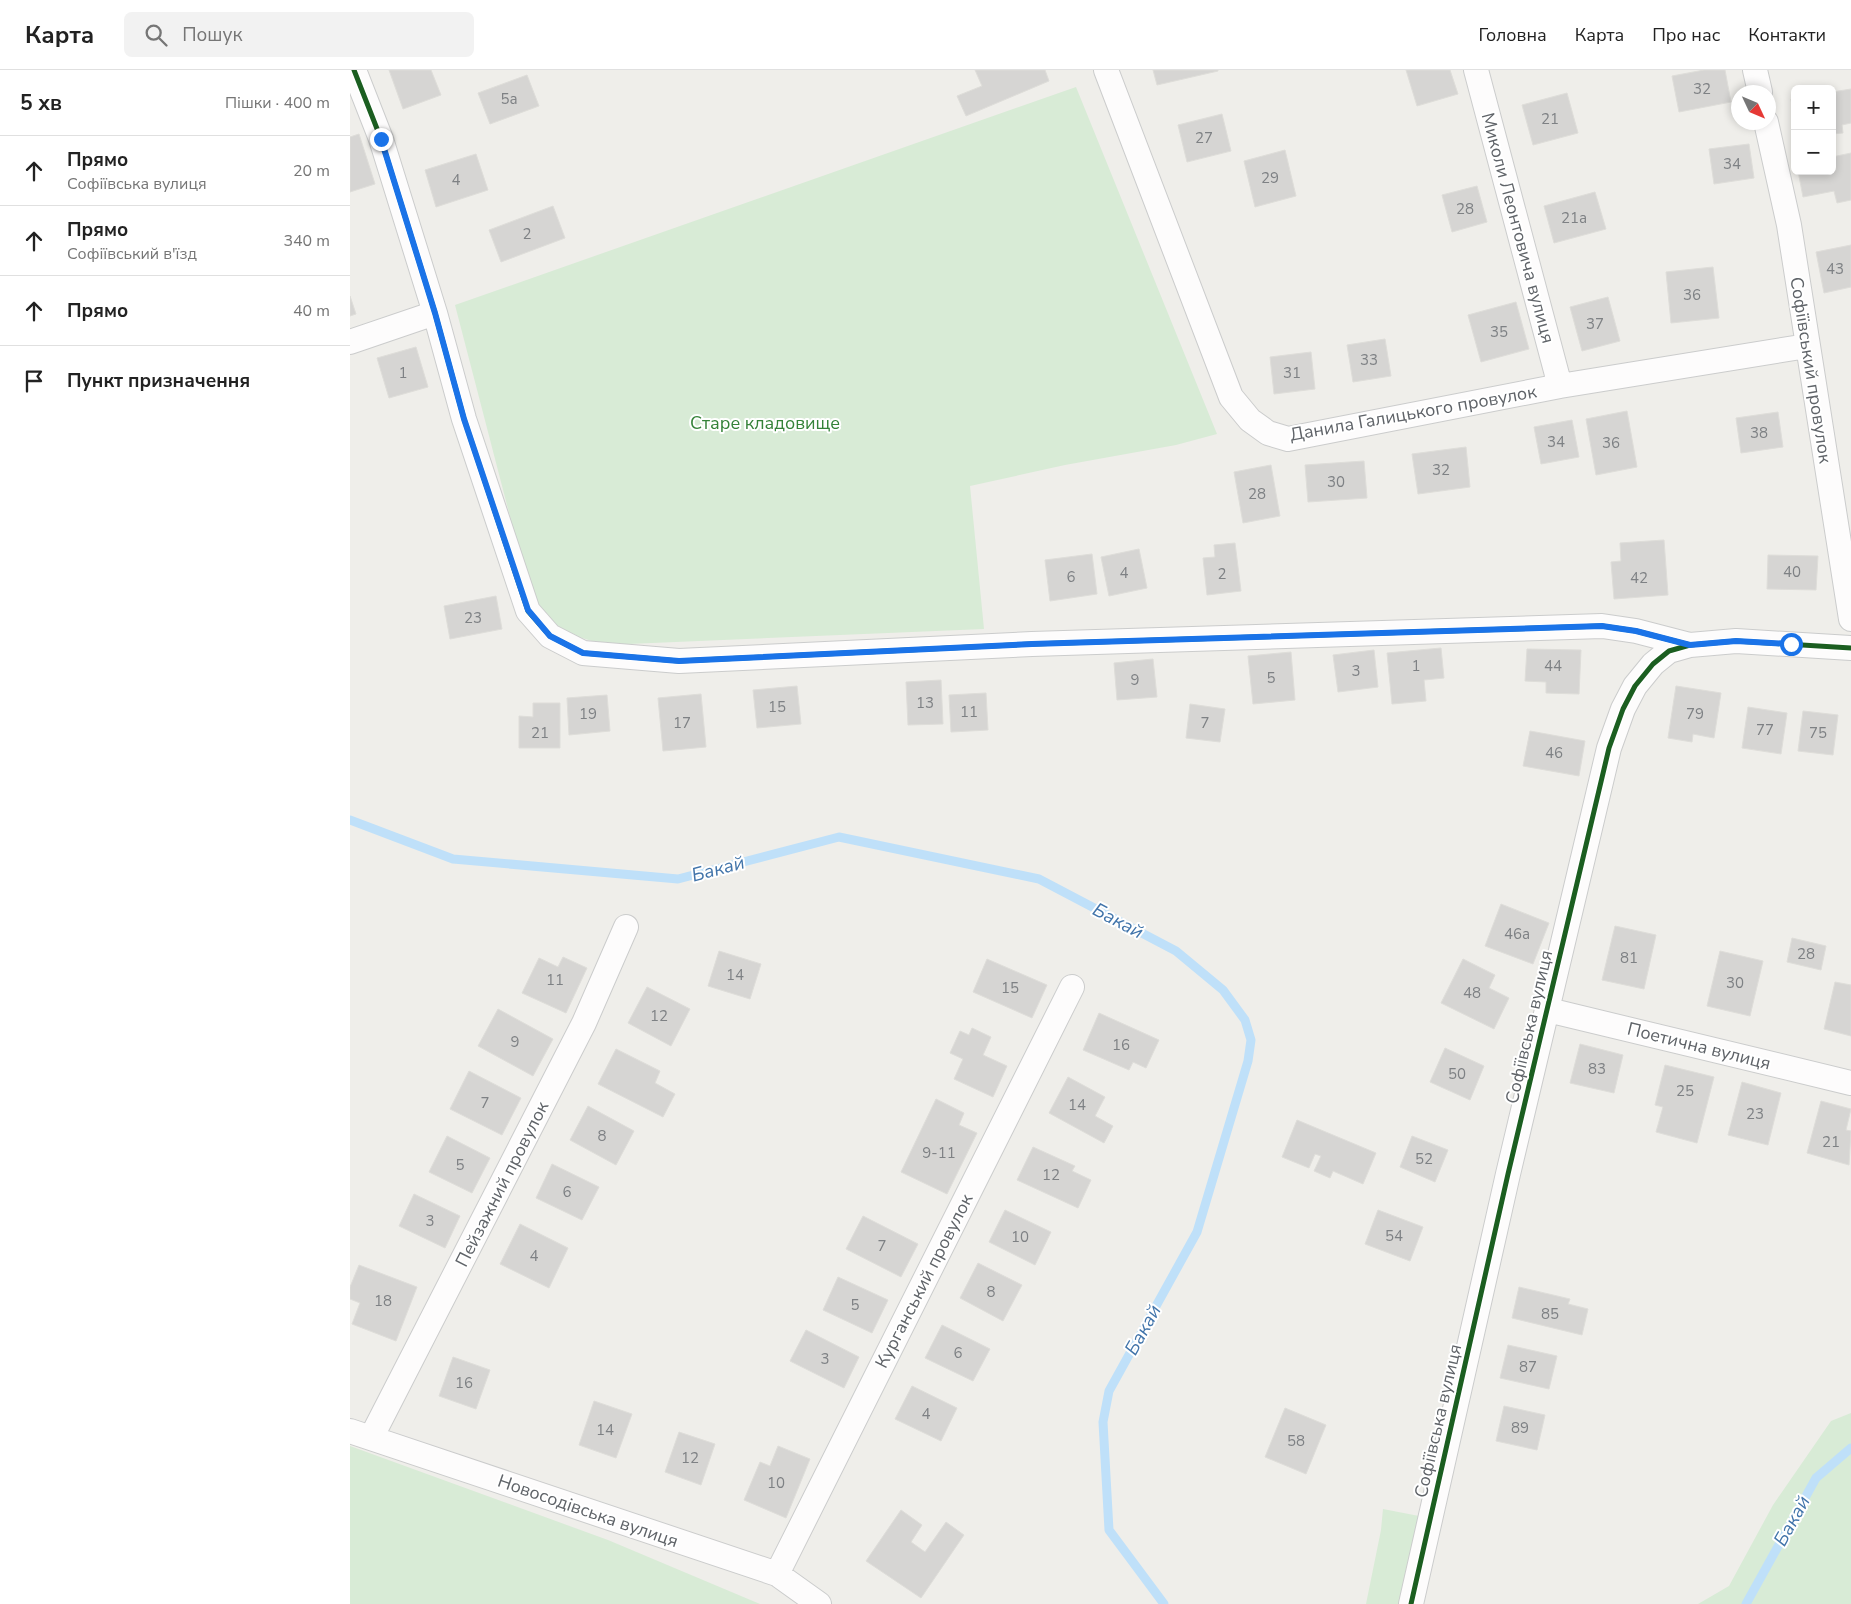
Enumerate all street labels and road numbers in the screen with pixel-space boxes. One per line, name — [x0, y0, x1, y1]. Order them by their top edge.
street label: Миколи Леонтовича вулиця — [1476, 110, 1560, 346]
street label: Софіївський провулок — [1784, 275, 1838, 465]
street label: Данила Галицького провулок — [1288, 379, 1539, 447]
street label: Софіївська вулиця — [1500, 948, 1558, 1106]
street label: Поетична вулиця — [1625, 1017, 1773, 1075]
street label: Пейзажний провулок — [450, 1097, 554, 1271]
street label: Курганський провулок — [870, 1189, 979, 1372]
street label: Софіївська вулиця — [1409, 1342, 1467, 1500]
street label: Новосодівська вулиця — [494, 1469, 682, 1553]

